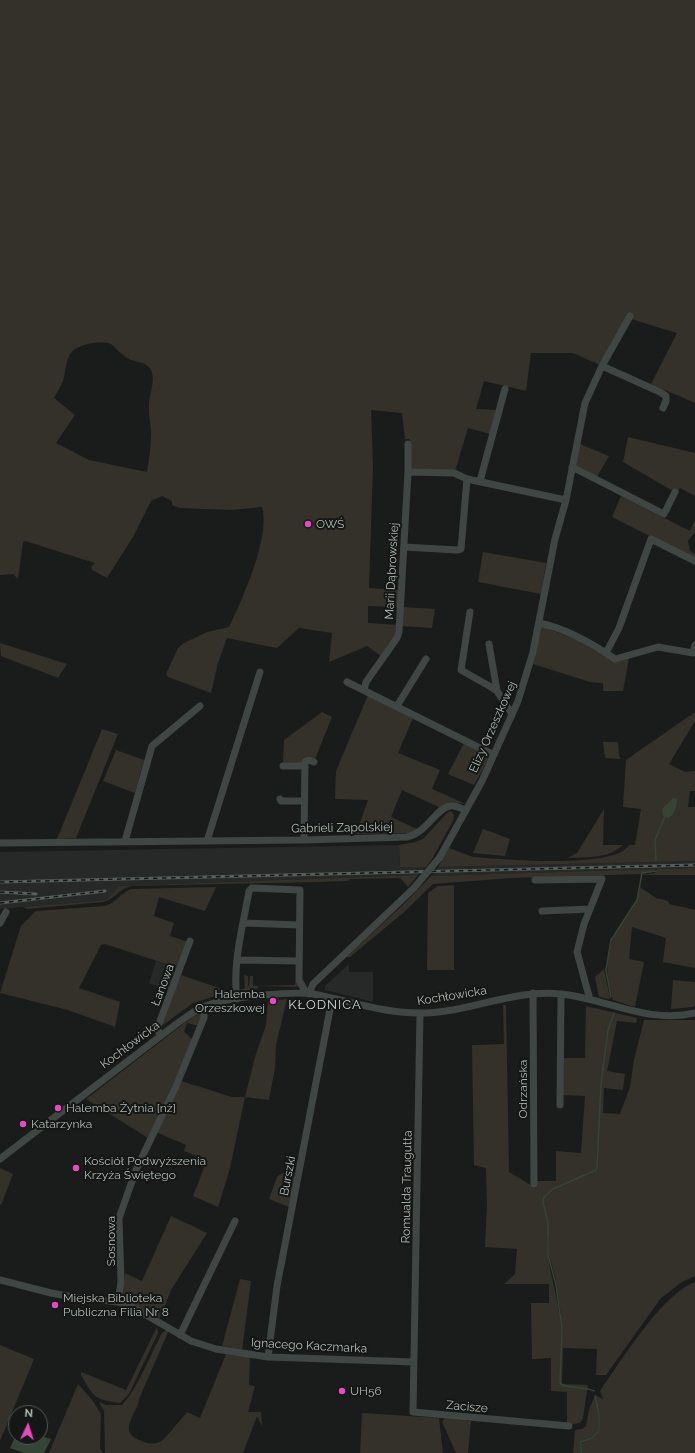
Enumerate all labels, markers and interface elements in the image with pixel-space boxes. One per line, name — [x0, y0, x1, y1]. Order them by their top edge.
place label: OWŚ — [316, 517, 344, 531]
marker: OWŚ — [303, 519, 313, 529]
street label: Marii Dąbrowskiej — [382, 522, 402, 620]
street label: Elizy Orzeszkowej — [466, 679, 520, 775]
street label: Gabrieli Zapolskiej — [291, 820, 393, 836]
street label: Łanowa — [148, 962, 178, 1008]
street label: Kochłowicka — [416, 983, 488, 1009]
place label: Halemba Orzeszkowej — [195, 987, 265, 1015]
marker: Halemba Orzeszkowej — [268, 996, 278, 1006]
district label: KŁODNICA — [288, 997, 362, 1013]
street label: Kochłowicka — [98, 1018, 162, 1072]
street label: Odrzańska — [516, 1060, 530, 1118]
place label: Halemba Żytnia [nż] — [66, 1101, 176, 1115]
marker: Halemba Żytnia [nż] — [53, 1103, 63, 1113]
place label: Katarzynka — [31, 1117, 92, 1131]
marker: Katarzynka — [18, 1119, 28, 1129]
street label: Romualda Traugutta — [399, 1130, 415, 1244]
place label: Kościół Podwyższenia Krzyża Świętego — [84, 1154, 206, 1182]
street label: Burszki — [277, 1155, 299, 1197]
marker: Kościół Podwyższenia Krzyża Świętego — [71, 1163, 81, 1173]
street label: Sosnowa — [104, 1216, 118, 1266]
place label: Miejska Biblioteka Publiczna Filia Nr 8 — [63, 1291, 169, 1319]
marker: Miejska Biblioteka Publiczna Filia Nr 8 — [50, 1300, 60, 1310]
street label: Ignacego Kaczmarka — [250, 1336, 368, 1356]
place label: UH56 — [350, 1384, 382, 1398]
marker: UH56 — [337, 1386, 347, 1396]
street label: Zacisze — [446, 1398, 488, 1416]
north arrow — [8, 1405, 48, 1445]
text: N — [24, 1407, 33, 1420]

